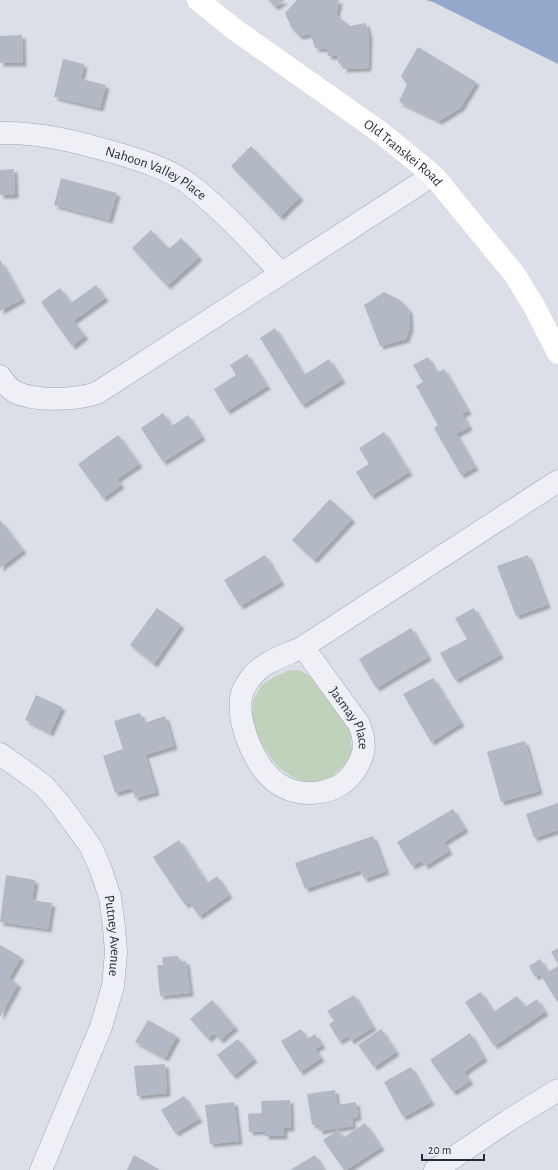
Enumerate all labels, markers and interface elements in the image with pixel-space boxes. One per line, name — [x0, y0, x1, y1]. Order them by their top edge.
street label: Old Transkei Road — [361, 117, 445, 189]
street label: Nahoon Valley Place — [104, 144, 209, 203]
street label: Jasmay Place — [326, 684, 370, 750]
street label: Putney Avenue — [102, 894, 122, 977]
scale bar — [422, 1136, 484, 1162]
text: 20 m — [428, 1144, 451, 1156]

